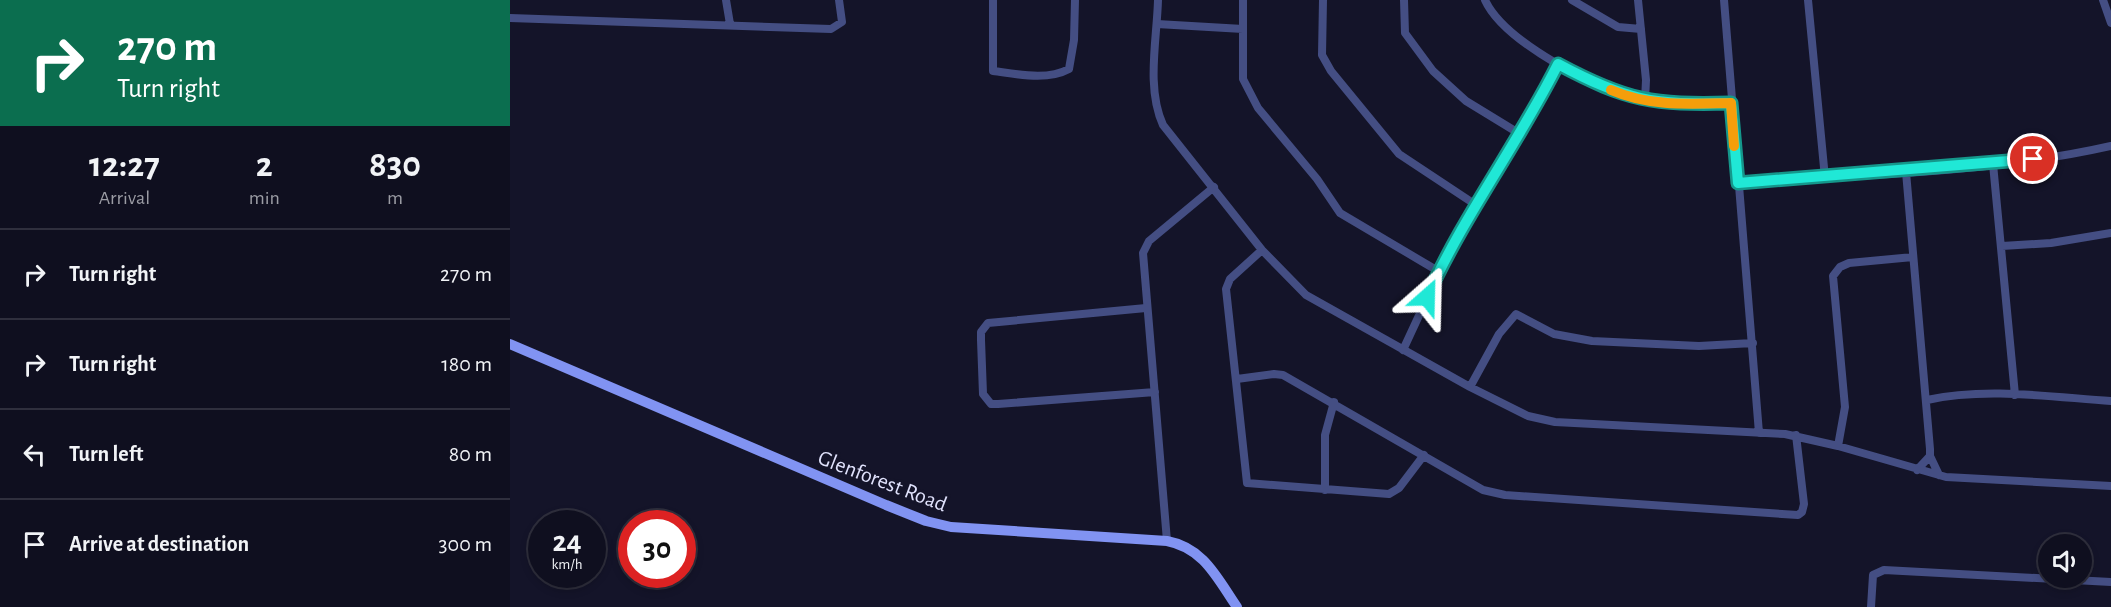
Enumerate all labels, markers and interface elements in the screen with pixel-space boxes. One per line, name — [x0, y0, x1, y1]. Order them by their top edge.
icon: right — [18, 24, 96, 102]
text: 270 m — [117, 26, 217, 68]
text: Turn right — [117, 75, 220, 102]
pin — [2007, 133, 2058, 184]
icon: arrive — [2016, 142, 2049, 175]
text: 12:27 — [89, 147, 160, 183]
text: 2 — [256, 147, 273, 183]
text: 830 — [369, 147, 421, 183]
text: Arrival — [99, 188, 150, 208]
text: min — [249, 188, 280, 208]
text: m — [387, 188, 403, 208]
icon: right — [18, 258, 51, 291]
text: Turn right — [69, 263, 156, 285]
text: 270 m — [440, 263, 492, 285]
position arrow — [1395, 265, 1459, 329]
icon: right — [18, 348, 51, 381]
text: Turn right — [69, 353, 156, 375]
text: 180 m — [441, 353, 492, 375]
icon: left — [18, 438, 51, 471]
text: Turn left — [69, 443, 143, 465]
text: 80 m — [449, 443, 492, 465]
street label: Glenforest Road — [815, 446, 950, 516]
speed limit sign: 30 — [618, 510, 696, 588]
text: 24 — [552, 527, 582, 557]
icon: arrive — [18, 528, 51, 561]
text: Arrive at destination — [69, 533, 249, 555]
text: 300 m — [438, 533, 492, 555]
map controls — [2038, 534, 2092, 588]
button: sound — [2038, 534, 2092, 588]
text: km/h — [552, 557, 582, 572]

